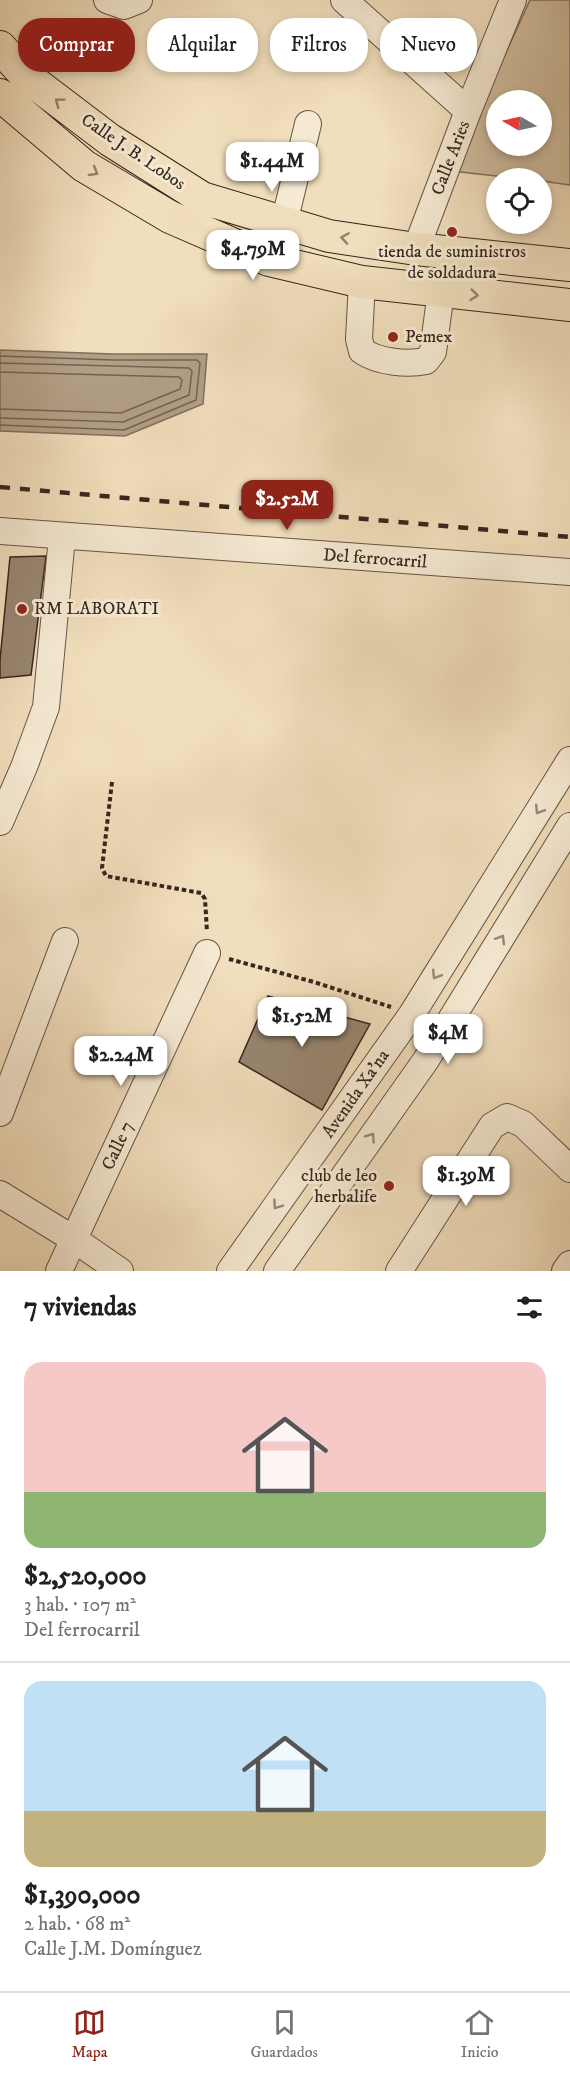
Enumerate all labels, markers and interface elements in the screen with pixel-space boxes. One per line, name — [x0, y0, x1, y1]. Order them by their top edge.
chip: Comprar — [18, 18, 135, 72]
chip: Alquilar — [147, 18, 258, 72]
chip: Filtros — [270, 18, 368, 72]
chip: Nuevo — [380, 18, 477, 72]
north arrow — [486, 90, 552, 156]
map controls — [486, 90, 552, 234]
one-way arrow — [55, 98, 66, 109]
street label: Calle J. B. Lobos — [77, 109, 189, 195]
street label: Calle Aries — [427, 118, 475, 198]
pin: $1.44M — [223, 142, 321, 193]
text: $1.44M — [240, 149, 304, 174]
one-way arrow — [88, 165, 98, 177]
button: locate — [486, 168, 552, 234]
marker: tienda de suministros de soldadura — [445, 225, 459, 239]
pin: $4.79M — [204, 230, 302, 281]
one-way arrow — [340, 233, 350, 245]
text: $4.79M — [220, 237, 286, 262]
place label: tienda de suministros de soldadura — [378, 241, 526, 284]
one-way arrow — [470, 288, 479, 301]
place label: Pemex — [405, 326, 453, 348]
marker: Pemex — [386, 330, 400, 344]
pin: $2.52M — [238, 480, 336, 531]
text: $2.52M — [255, 487, 319, 512]
street label: Del ferrocarril — [322, 544, 428, 574]
place label: RM LABORATI — [34, 598, 159, 620]
marker: RM LABORATI — [15, 602, 29, 616]
one-way arrow — [535, 804, 547, 814]
one-way arrow — [493, 935, 505, 945]
one-way arrow — [432, 969, 443, 980]
pin: $1.52M — [253, 997, 351, 1048]
text: $1.52M — [272, 1004, 332, 1029]
pin: $4M — [419, 1014, 477, 1065]
text: $4M — [428, 1021, 468, 1046]
pin: $2.24M — [72, 1036, 170, 1087]
text: $2.24M — [88, 1043, 154, 1068]
street label: Avenida Xa'na — [317, 1045, 395, 1143]
street label: Calle 7 — [97, 1118, 139, 1174]
one-way arrow — [364, 1133, 375, 1144]
pin: $1.39M — [417, 1156, 515, 1207]
text: $1.39M — [437, 1163, 495, 1188]
place label: club de leo herbalife — [301, 1165, 377, 1208]
marker: club de leo herbalife — [382, 1179, 396, 1193]
one-way arrow — [273, 1198, 284, 1209]
text: 7 viviendas — [24, 1291, 137, 1324]
icon: filters — [513, 1291, 546, 1324]
icon: home — [231, 1401, 339, 1509]
text: $2,520,000 — [24, 1560, 147, 1593]
text: 3 hab. · 107 m² — [24, 1593, 136, 1618]
text: Del ferrocarril — [24, 1618, 140, 1643]
icon: home — [231, 1720, 339, 1828]
text: $1,390,000 — [24, 1879, 140, 1912]
text: 2 hab. · 68 m² — [24, 1912, 130, 1937]
text: Calle J.M. Domínguez — [24, 1937, 202, 1962]
tab: Mapa — [71, 2006, 108, 2062]
tab: Guardados — [250, 2006, 318, 2062]
tab: Inicio — [461, 2006, 499, 2062]

